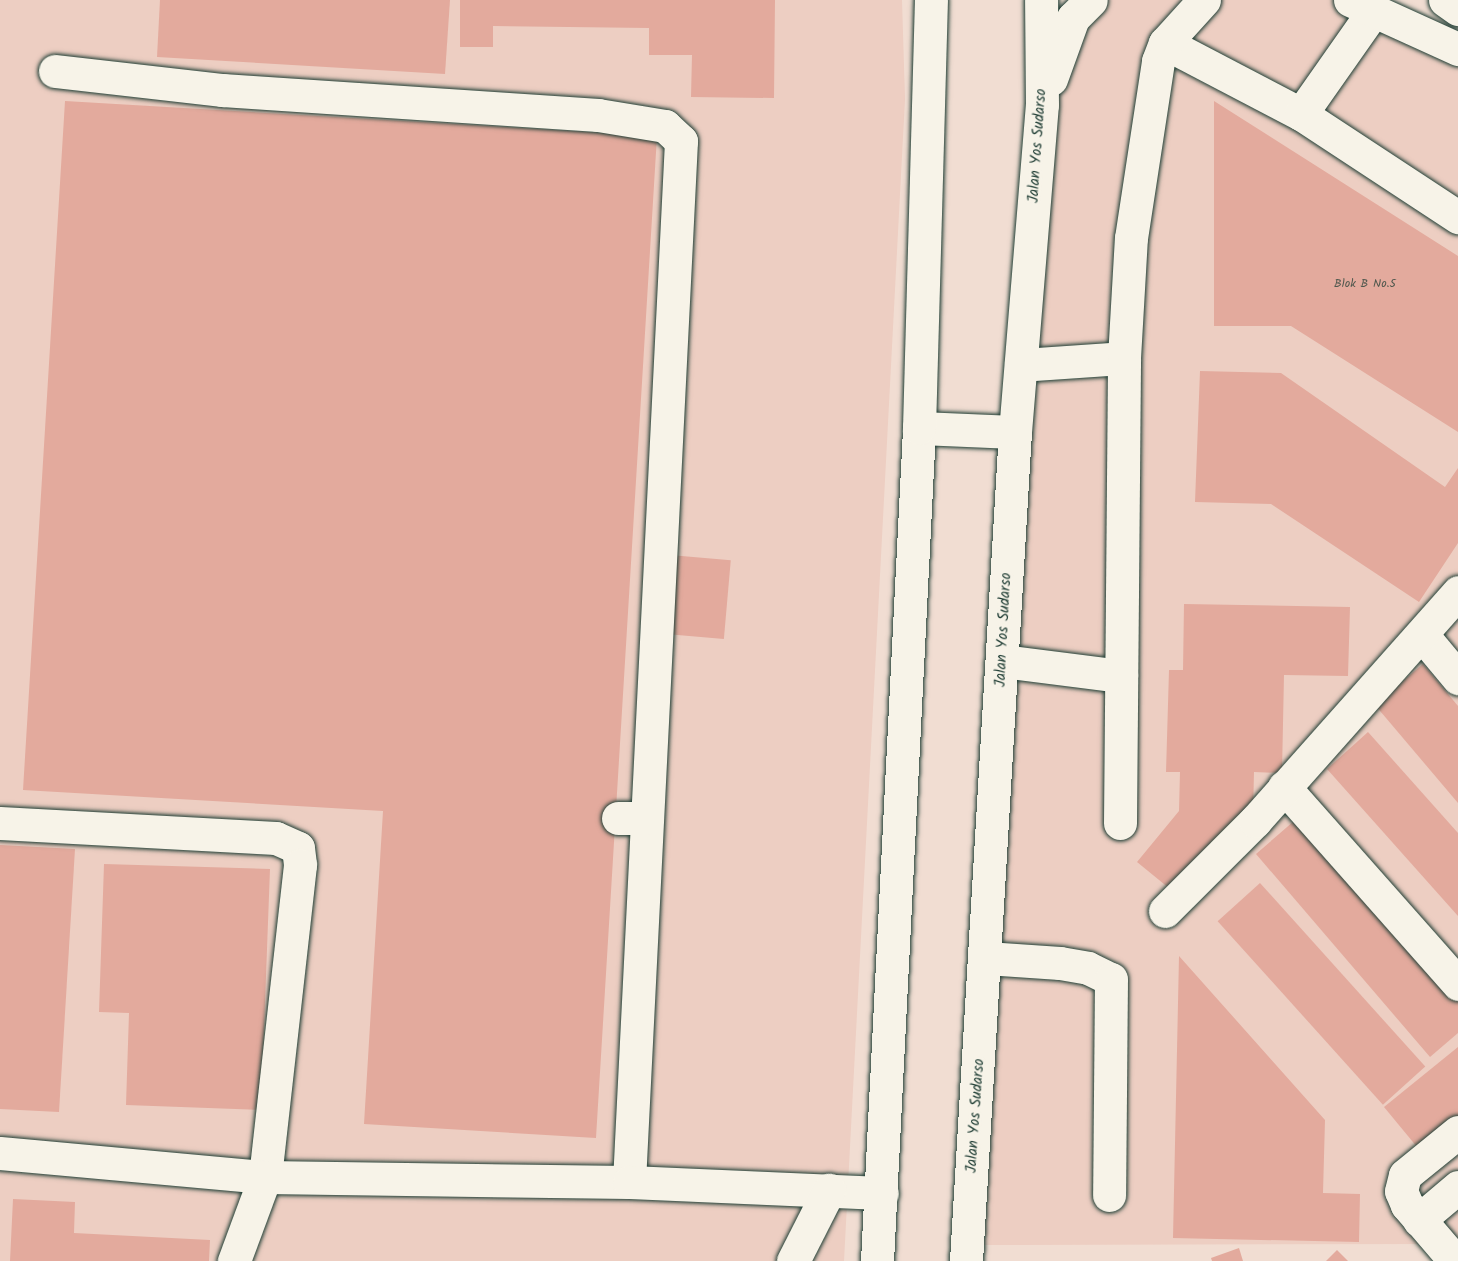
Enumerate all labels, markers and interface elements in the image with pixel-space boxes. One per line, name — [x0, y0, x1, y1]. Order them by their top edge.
street label: Jalan Yos Sudarso — [1025, 88, 1051, 204]
house number: Blok B No.5 — [1334, 277, 1396, 291]
street label: Jalan Yos Sudarso — [992, 572, 1016, 688]
street label: Jalan Yos Sudarso — [963, 1058, 989, 1174]

